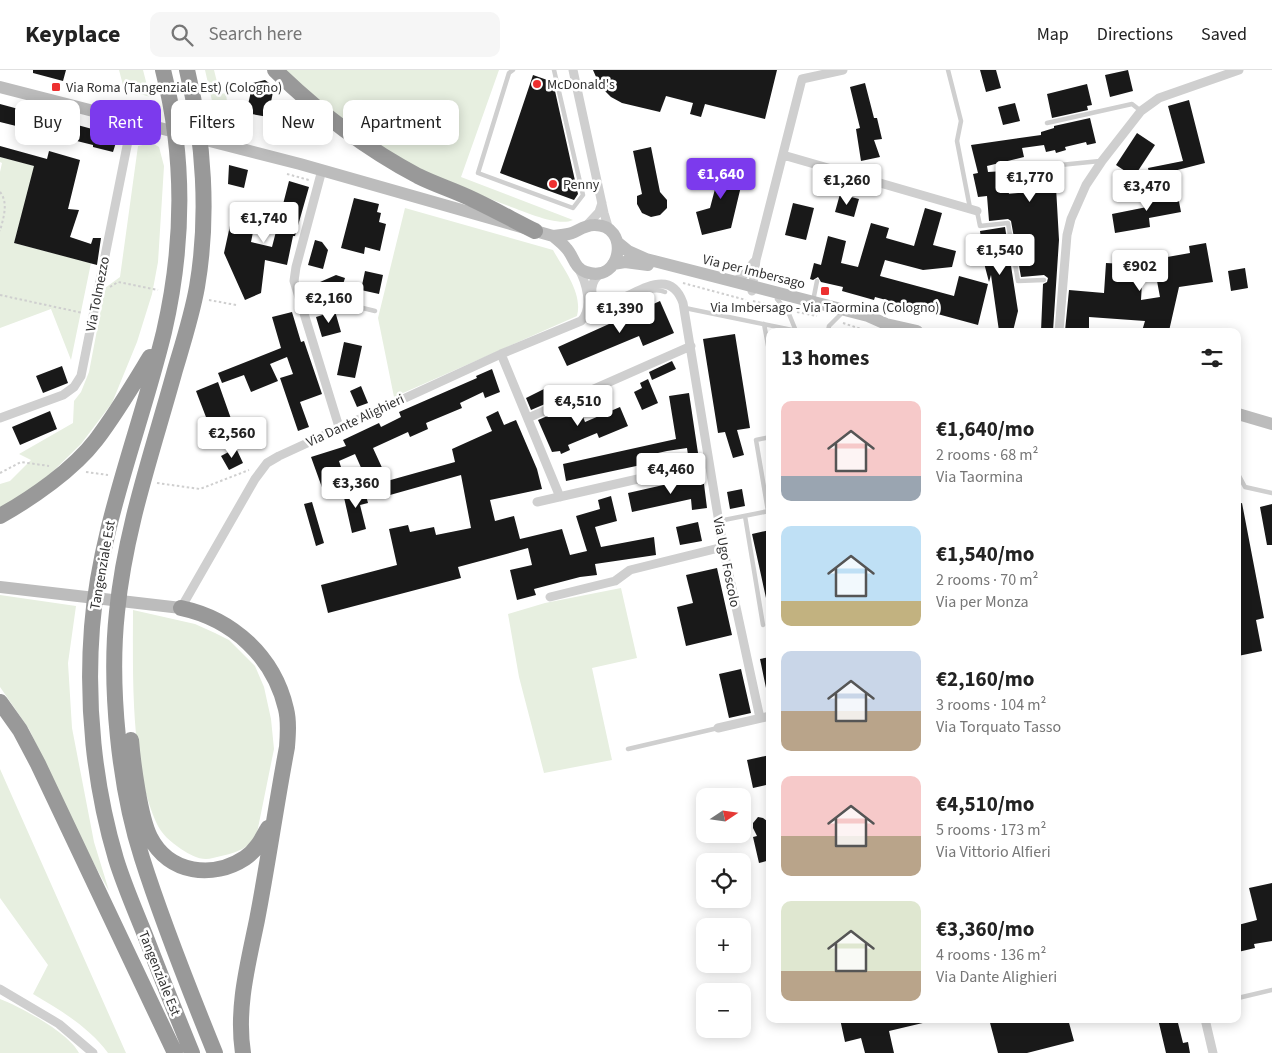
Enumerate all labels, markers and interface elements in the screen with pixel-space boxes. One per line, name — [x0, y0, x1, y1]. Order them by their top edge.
search box — [150, 12, 500, 57]
text: Keyplace — [25, 17, 120, 52]
icon: search — [168, 21, 196, 49]
text: Search here — [208, 21, 302, 48]
text: Map — [1037, 22, 1069, 47]
text: Directions — [1097, 22, 1173, 47]
text: Saved — [1201, 22, 1247, 47]
place label: McDonald's — [547, 75, 615, 95]
place label: Via Roma (Tangenziale Est) (Cologno) — [66, 78, 282, 98]
marker: McDonald's — [531, 78, 543, 90]
marker: Via Roma (Tangenziale Est) (Cologno) — [50, 81, 62, 93]
chip: Buy — [15, 100, 80, 145]
chip: Rent — [90, 100, 161, 145]
chip: Filters — [171, 100, 253, 145]
chip: New — [263, 100, 333, 145]
chip: Apartment — [343, 100, 459, 145]
pin: €1,640 — [680, 158, 762, 200]
pin: €1,770 — [989, 160, 1071, 203]
text: €1,640 — [697, 163, 745, 185]
pin: €1,260 — [806, 164, 888, 206]
text: €1,770 — [1006, 166, 1054, 188]
text: €1,260 — [823, 169, 871, 191]
pin: €3,470 — [1106, 170, 1188, 212]
place label: Penny — [563, 175, 600, 195]
text: €3,470 — [1123, 175, 1171, 197]
marker: Penny — [547, 178, 559, 190]
pin: €1,740 — [223, 202, 305, 244]
text: €1,740 — [240, 207, 288, 229]
pin: €1,540 — [959, 234, 1041, 276]
text: €1,540 — [976, 239, 1024, 261]
street label: Via per Imbersago — [700, 250, 807, 294]
pin: €902 — [1110, 250, 1170, 292]
street label: Via Tolmezzo — [81, 255, 115, 333]
text: €902 — [1123, 255, 1157, 277]
pin: €2,160 — [288, 282, 370, 324]
marker: Via Imbersago - Via Taormina (Cologno) — [819, 285, 831, 297]
text: €2,160 — [305, 287, 353, 309]
pin: €1,390 — [579, 292, 661, 334]
text: €1,390 — [596, 297, 644, 319]
place label: Via Imbersago - Via Taormina (Cologno) — [710, 298, 940, 318]
text: 13 homes — [781, 343, 869, 373]
icon: filters — [1198, 344, 1226, 372]
pin: €4,510 — [537, 384, 619, 427]
street label: Via Dante Alighieri — [303, 389, 408, 452]
text: €4,510 — [554, 390, 602, 412]
text: €1,640/mo — [936, 414, 1035, 444]
pin: €2,560 — [191, 416, 273, 459]
icon: home — [821, 421, 881, 481]
text: €2,560 — [208, 422, 256, 444]
text: 2 rooms · 68 m² — [936, 444, 1038, 466]
pin: €4,460 — [630, 452, 712, 495]
text: €4,460 — [647, 458, 695, 480]
pin: €3,360 — [315, 466, 397, 509]
text: Via Taormina — [936, 466, 1023, 488]
text: €3,360 — [332, 472, 380, 494]
street label: Via Ugo Foscolo — [707, 515, 745, 609]
street label: Tangenziale Est — [85, 519, 121, 611]
text: €1,540/mo — [936, 539, 1035, 569]
icon: home — [821, 546, 881, 606]
text: 2 rooms · 70 m² — [936, 569, 1038, 591]
text: Via per Monza — [936, 591, 1029, 613]
text: €2,160/mo — [936, 664, 1035, 694]
icon: home — [821, 671, 881, 731]
text: 3 rooms · 104 m² — [936, 694, 1046, 716]
text: Via Torquato Tasso — [936, 716, 1061, 738]
north arrow — [696, 788, 751, 842]
map controls — [696, 788, 751, 1038]
text: €4,510/mo — [936, 789, 1035, 819]
icon: home — [821, 796, 881, 856]
text: 5 rooms · 173 m² — [936, 819, 1046, 841]
text: Via Vittorio Alfieri — [936, 841, 1051, 863]
button: locate — [696, 853, 751, 908]
text: €3,360/mo — [936, 914, 1035, 944]
button: + — [696, 918, 751, 973]
icon: home — [821, 921, 881, 981]
street label: Tangenziale Est — [133, 928, 185, 1019]
text: 4 rooms · 136 m² — [936, 944, 1046, 966]
text: Via Dante Alighieri — [936, 966, 1057, 988]
button: − — [696, 983, 751, 1038]

